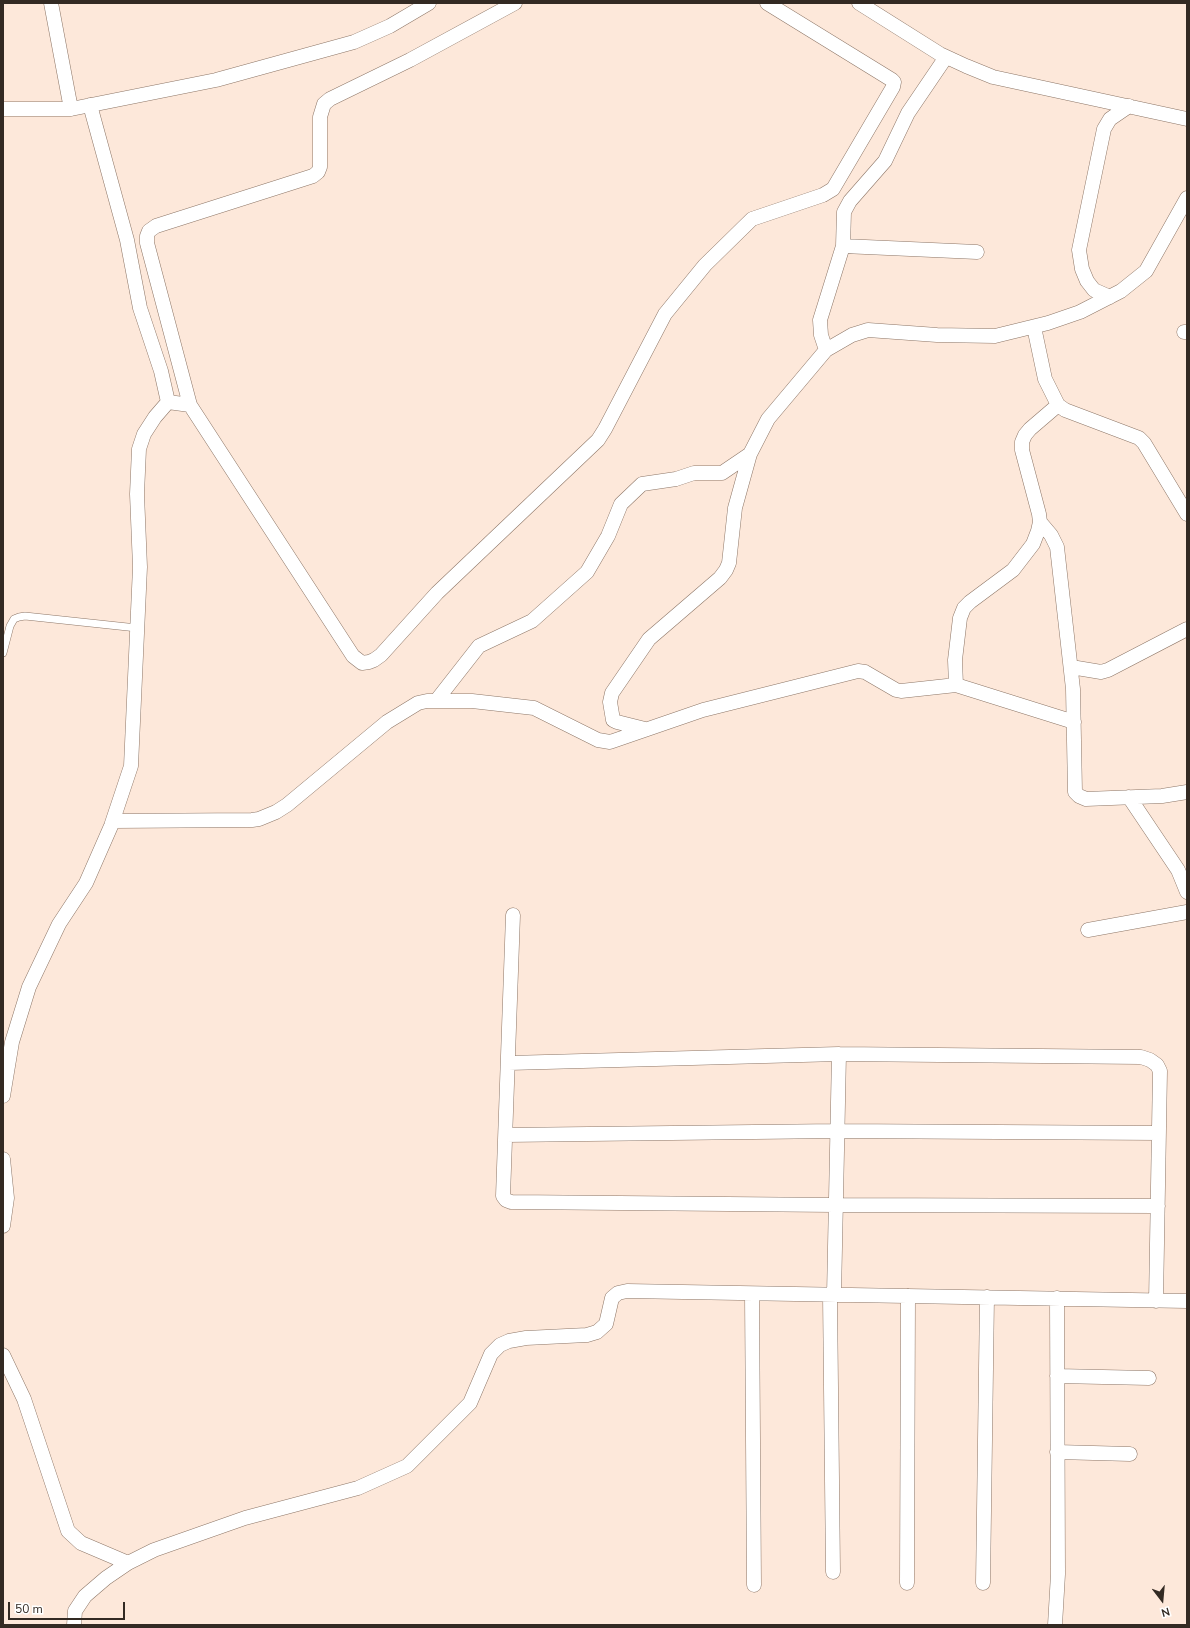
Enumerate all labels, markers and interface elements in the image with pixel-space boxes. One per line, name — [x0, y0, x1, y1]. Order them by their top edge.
north arrow — [1142, 1580, 1182, 1620]
scale bar — [10, 1594, 127, 1620]
text: 50 m — [15, 1601, 43, 1617]
text: N — [1159, 1604, 1171, 1620]

